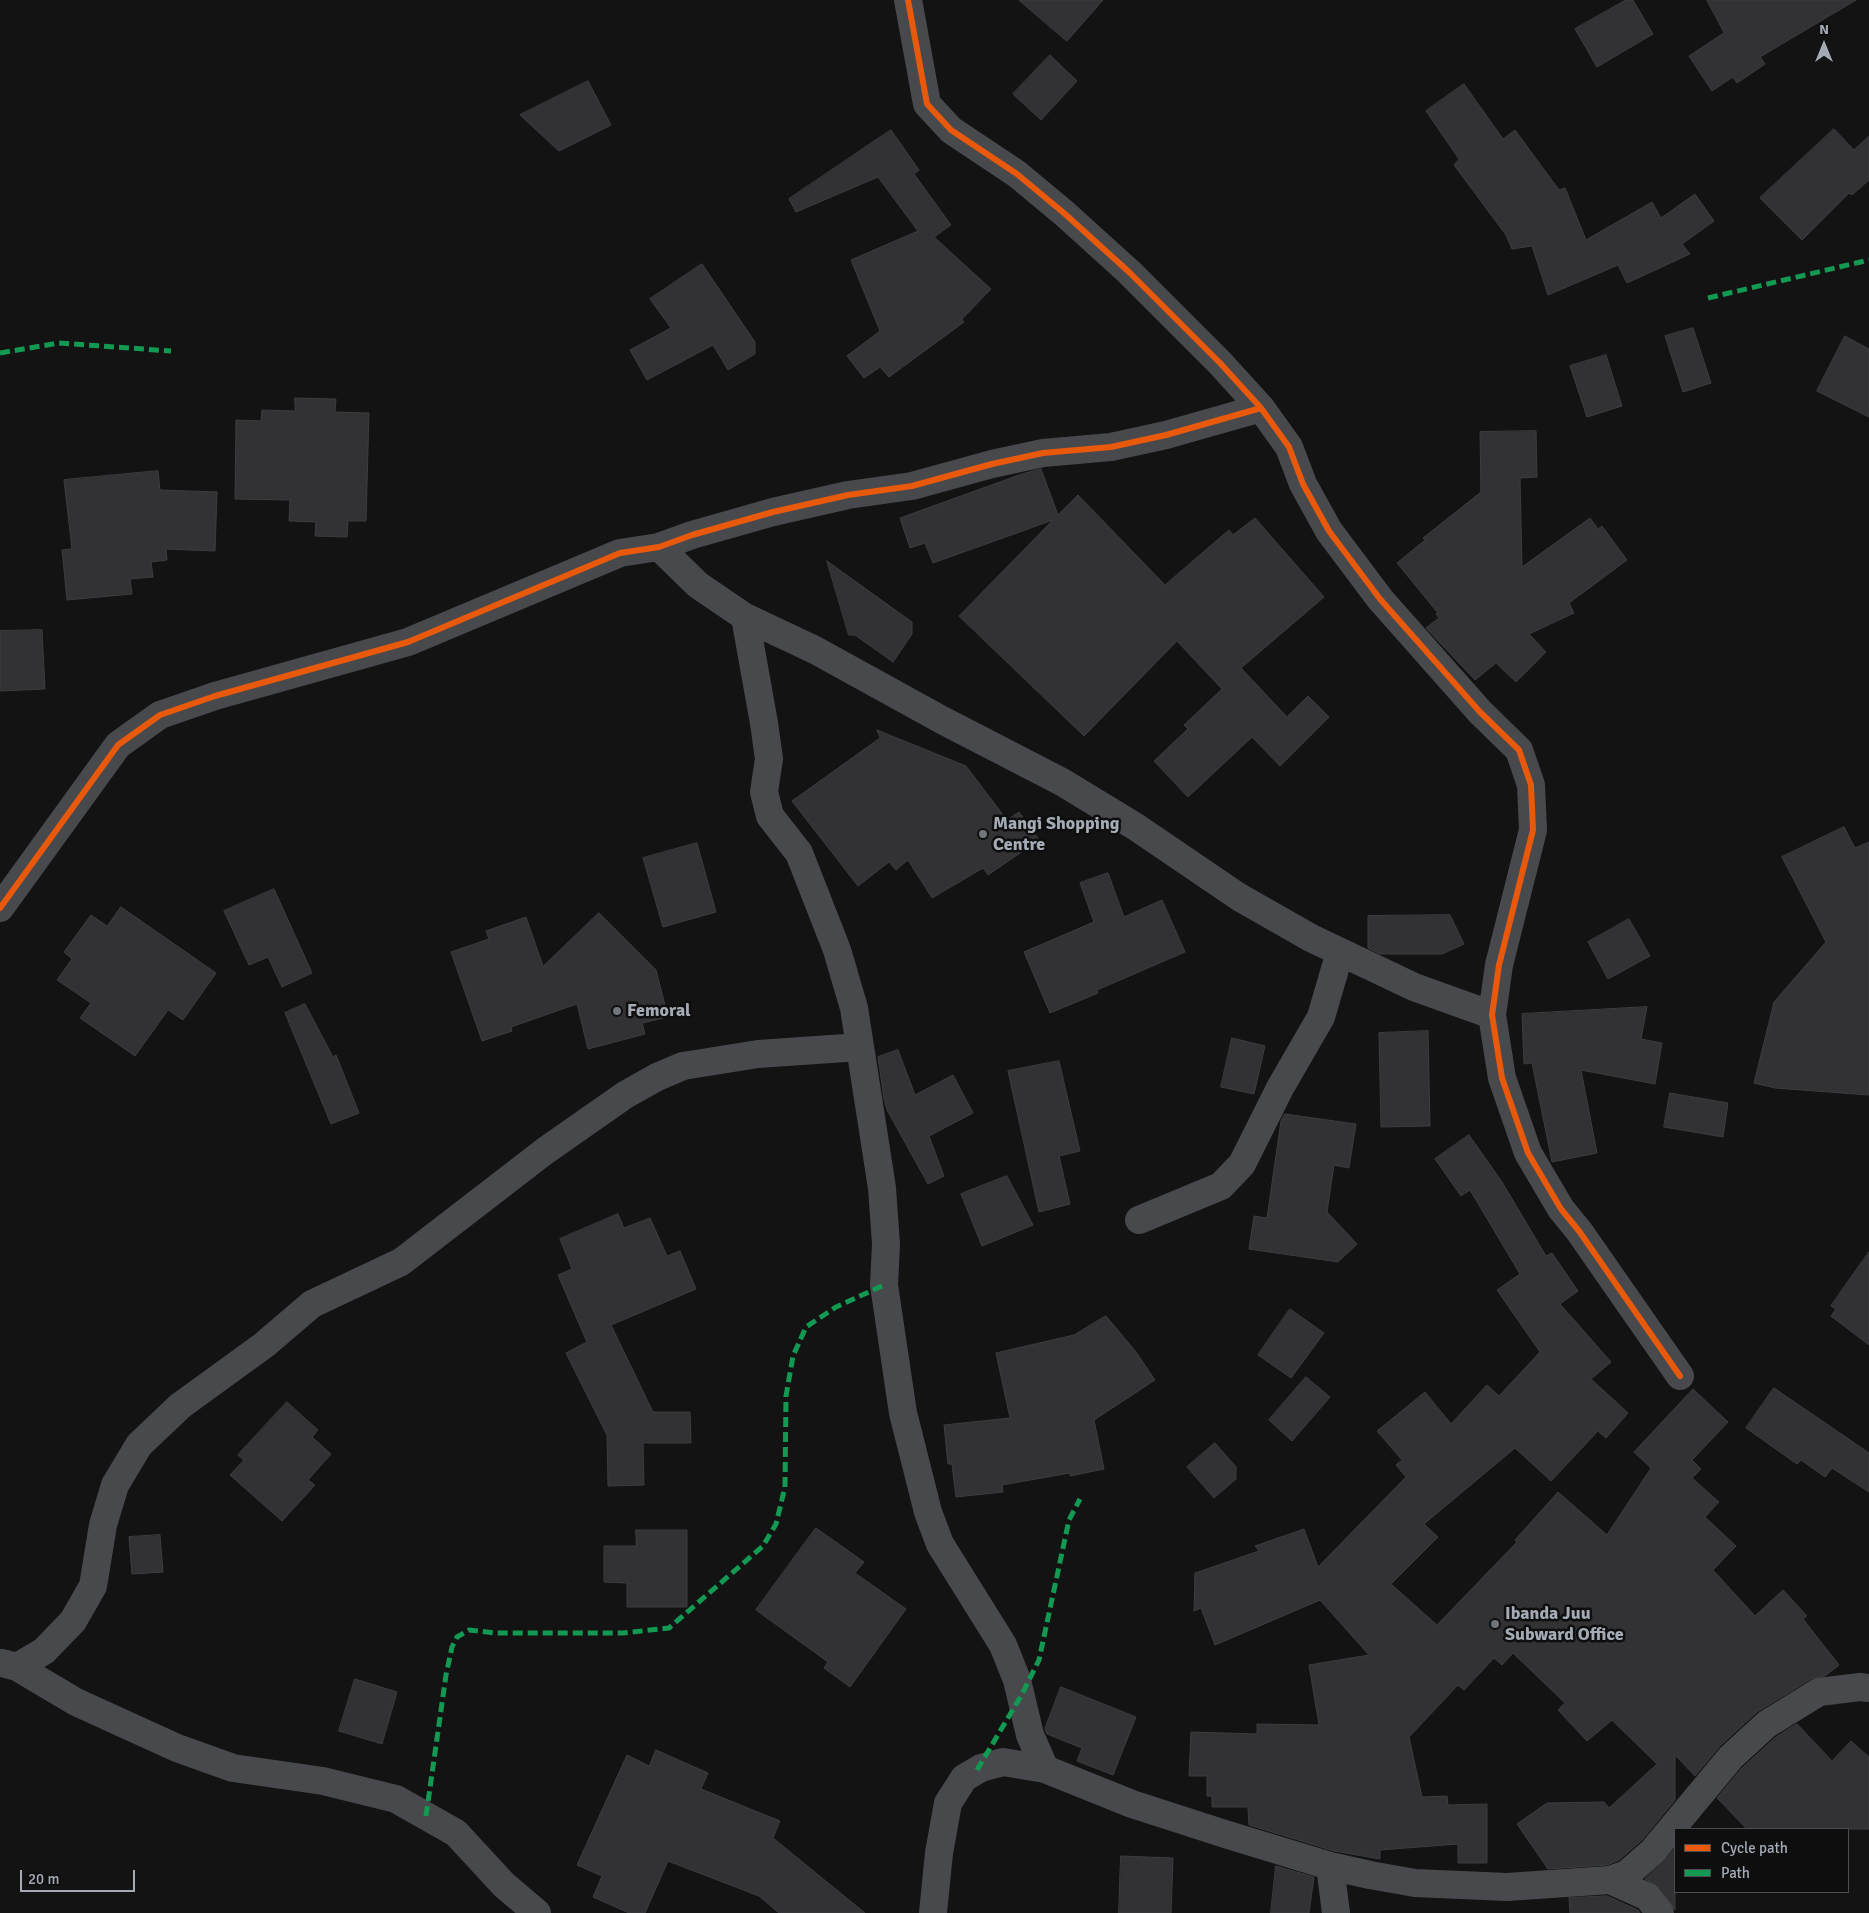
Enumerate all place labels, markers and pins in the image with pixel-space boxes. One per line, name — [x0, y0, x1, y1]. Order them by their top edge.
place label: Mangi Shopping Centre — [993, 813, 1119, 856]
marker: Mangi Shopping Centre — [977, 828, 989, 840]
place label: Femoral — [627, 1000, 691, 1022]
marker: Femoral — [611, 1005, 623, 1017]
place label: Ibanda Juu Subward Office — [1505, 1603, 1624, 1646]
marker: Ibanda Juu Subward Office — [1489, 1618, 1501, 1630]

